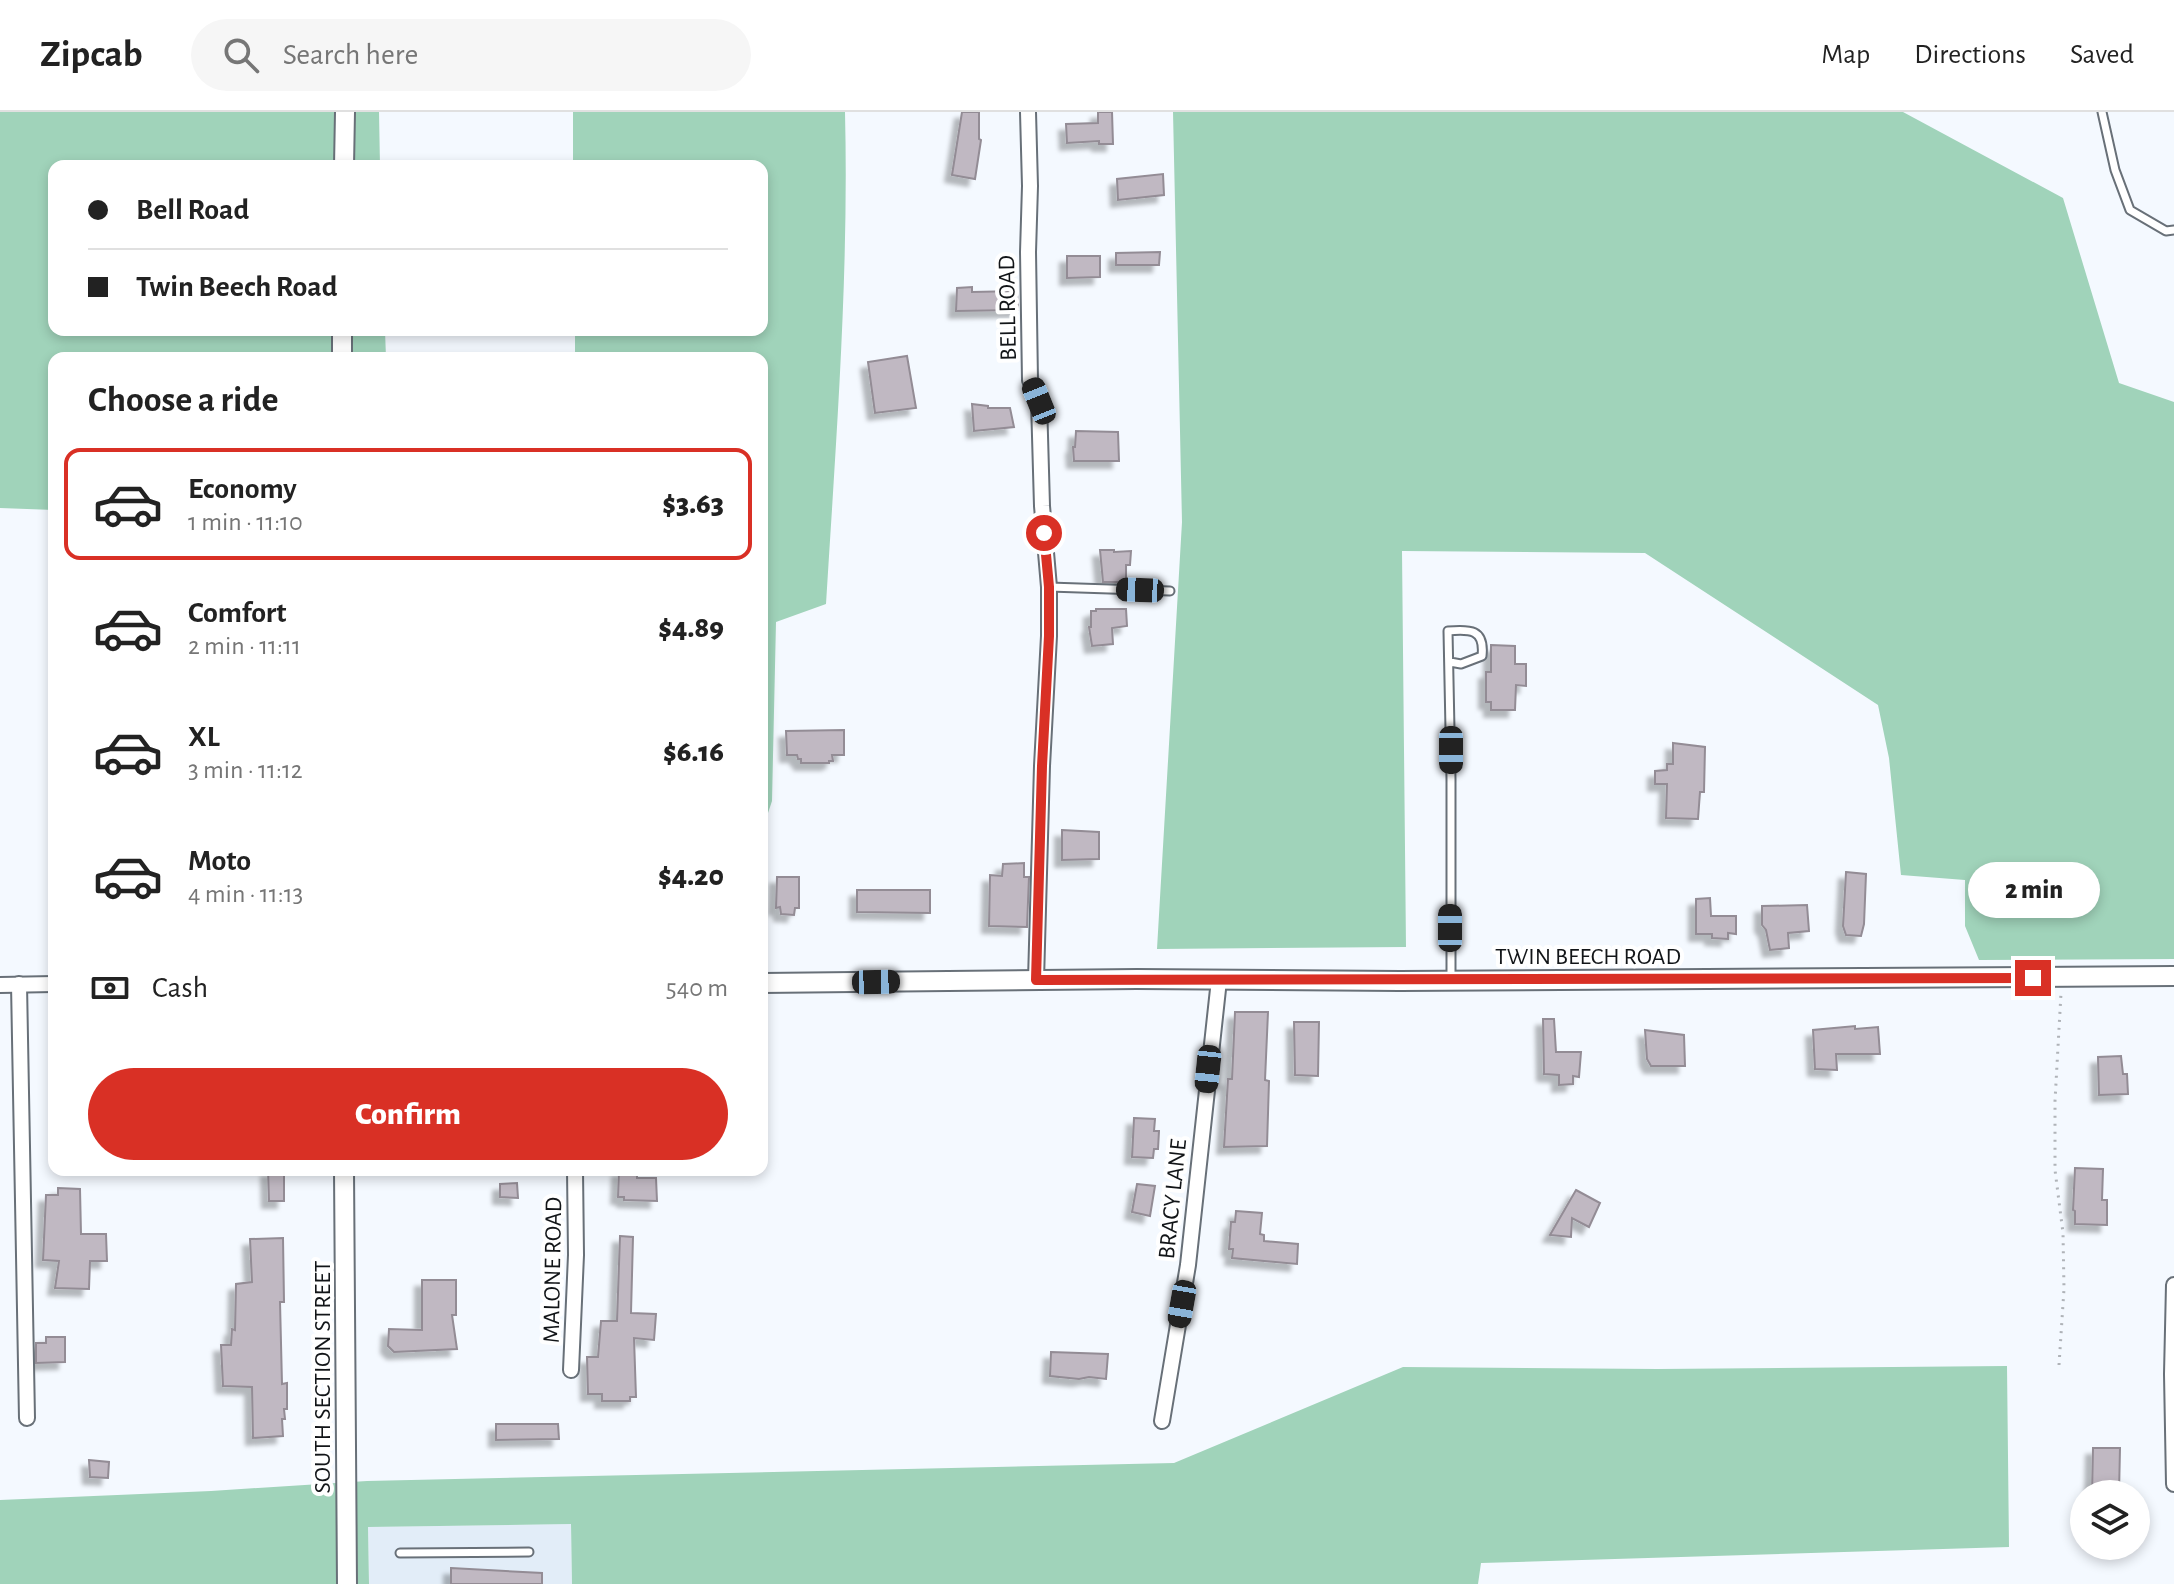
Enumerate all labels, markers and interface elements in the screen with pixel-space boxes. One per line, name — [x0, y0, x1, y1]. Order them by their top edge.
search box — [191, 19, 751, 91]
icon: search — [219, 33, 263, 77]
text: Zipcab — [40, 36, 143, 74]
text: Search here — [283, 40, 418, 70]
text: Map — [1821, 41, 1870, 69]
text: Directions — [1914, 41, 2026, 69]
text: Saved — [2070, 41, 2134, 69]
text: Bell Road — [136, 195, 249, 225]
street label: BELL ROAD — [995, 255, 1021, 361]
text: Twin Beech Road — [136, 272, 338, 302]
car — [1019, 374, 1059, 428]
text: Choose a ride — [88, 382, 278, 418]
icon: car — [92, 468, 164, 540]
text: Economy — [188, 474, 297, 504]
text: $3.63 — [662, 489, 724, 519]
text: 1 min · 11:10 — [188, 509, 303, 535]
route start — [1026, 515, 1062, 551]
car — [1116, 577, 1164, 603]
icon: car — [92, 592, 164, 664]
text: Comfort — [188, 598, 287, 628]
text: $4.89 — [658, 613, 724, 643]
text: 2 min · 11:11 — [188, 633, 301, 659]
icon: car — [92, 716, 164, 788]
text: XL — [188, 722, 220, 752]
car — [1439, 726, 1463, 774]
text: $6.16 — [663, 737, 724, 767]
text: 3 min · 11:12 — [188, 757, 303, 783]
icon: car — [92, 840, 164, 912]
text: Moto — [188, 846, 251, 876]
text: $4.20 — [658, 861, 724, 891]
callout: 2 min — [1967, 862, 2099, 918]
text: 2 min — [2005, 877, 2063, 903]
text: 4 min · 11:13 — [188, 881, 303, 907]
car — [1438, 904, 1462, 952]
street label: TWIN BEECH ROAD — [1495, 945, 1681, 969]
route end — [2015, 960, 2051, 996]
icon: cash — [88, 966, 132, 1010]
car — [852, 970, 900, 994]
text: Cash — [152, 973, 208, 1003]
text: 540 m — [666, 975, 728, 1001]
car — [1194, 1044, 1222, 1094]
button: Confirm — [88, 1068, 728, 1160]
street label: BRACY LANE — [1155, 1137, 1191, 1260]
street label: MALONE ROAD — [540, 1197, 566, 1343]
street label: SOUTH SECTION STREET — [311, 1260, 335, 1494]
car — [1166, 1278, 1198, 1330]
map controls — [2070, 1480, 2150, 1560]
button: layers — [2070, 1480, 2150, 1560]

